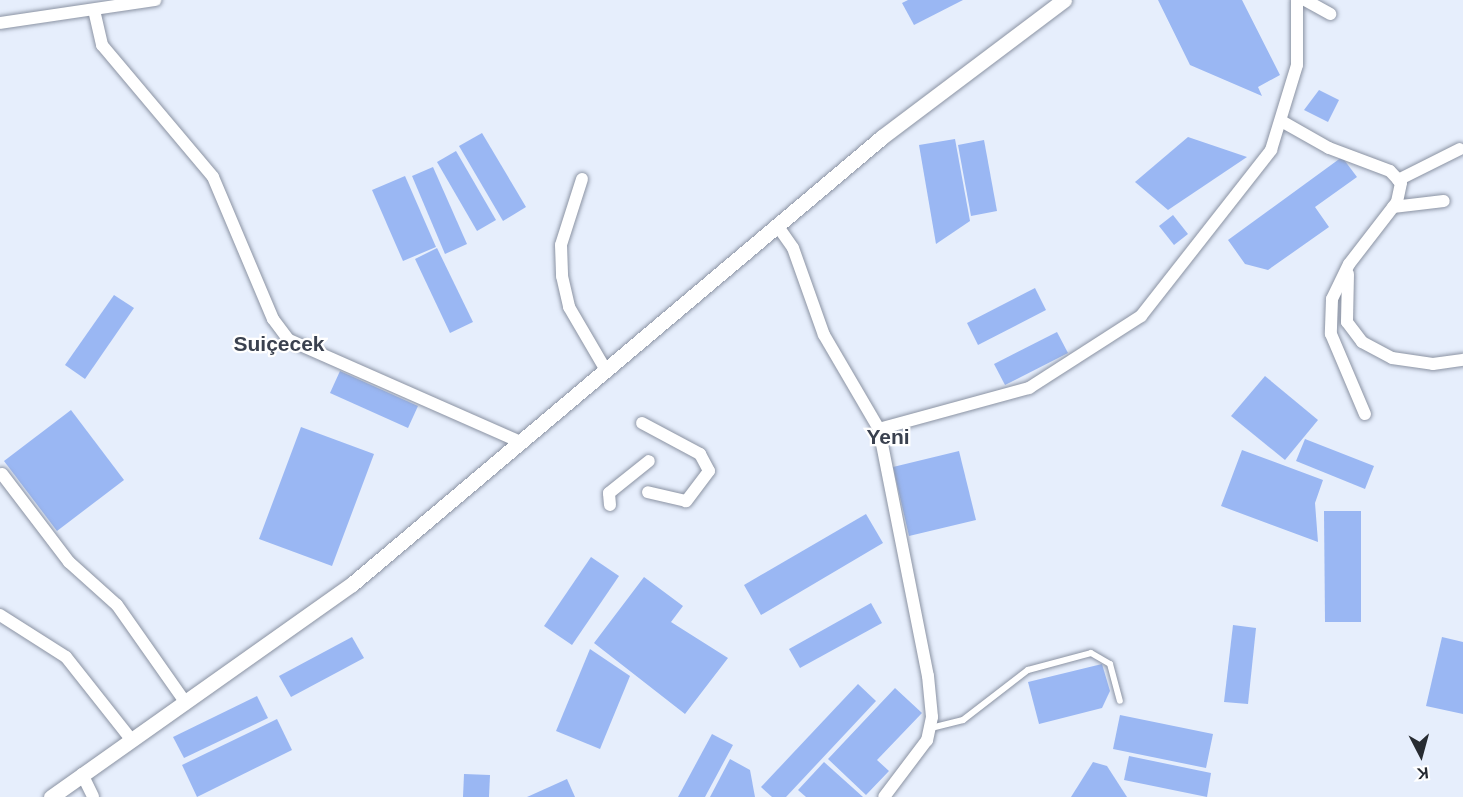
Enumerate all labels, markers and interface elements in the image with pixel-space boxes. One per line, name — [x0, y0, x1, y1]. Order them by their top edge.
district label: Suiçecek — [233, 331, 325, 357]
district label: Yeni — [866, 424, 910, 450]
north arrow — [1391, 725, 1451, 785]
text: K — [1416, 764, 1430, 782]

